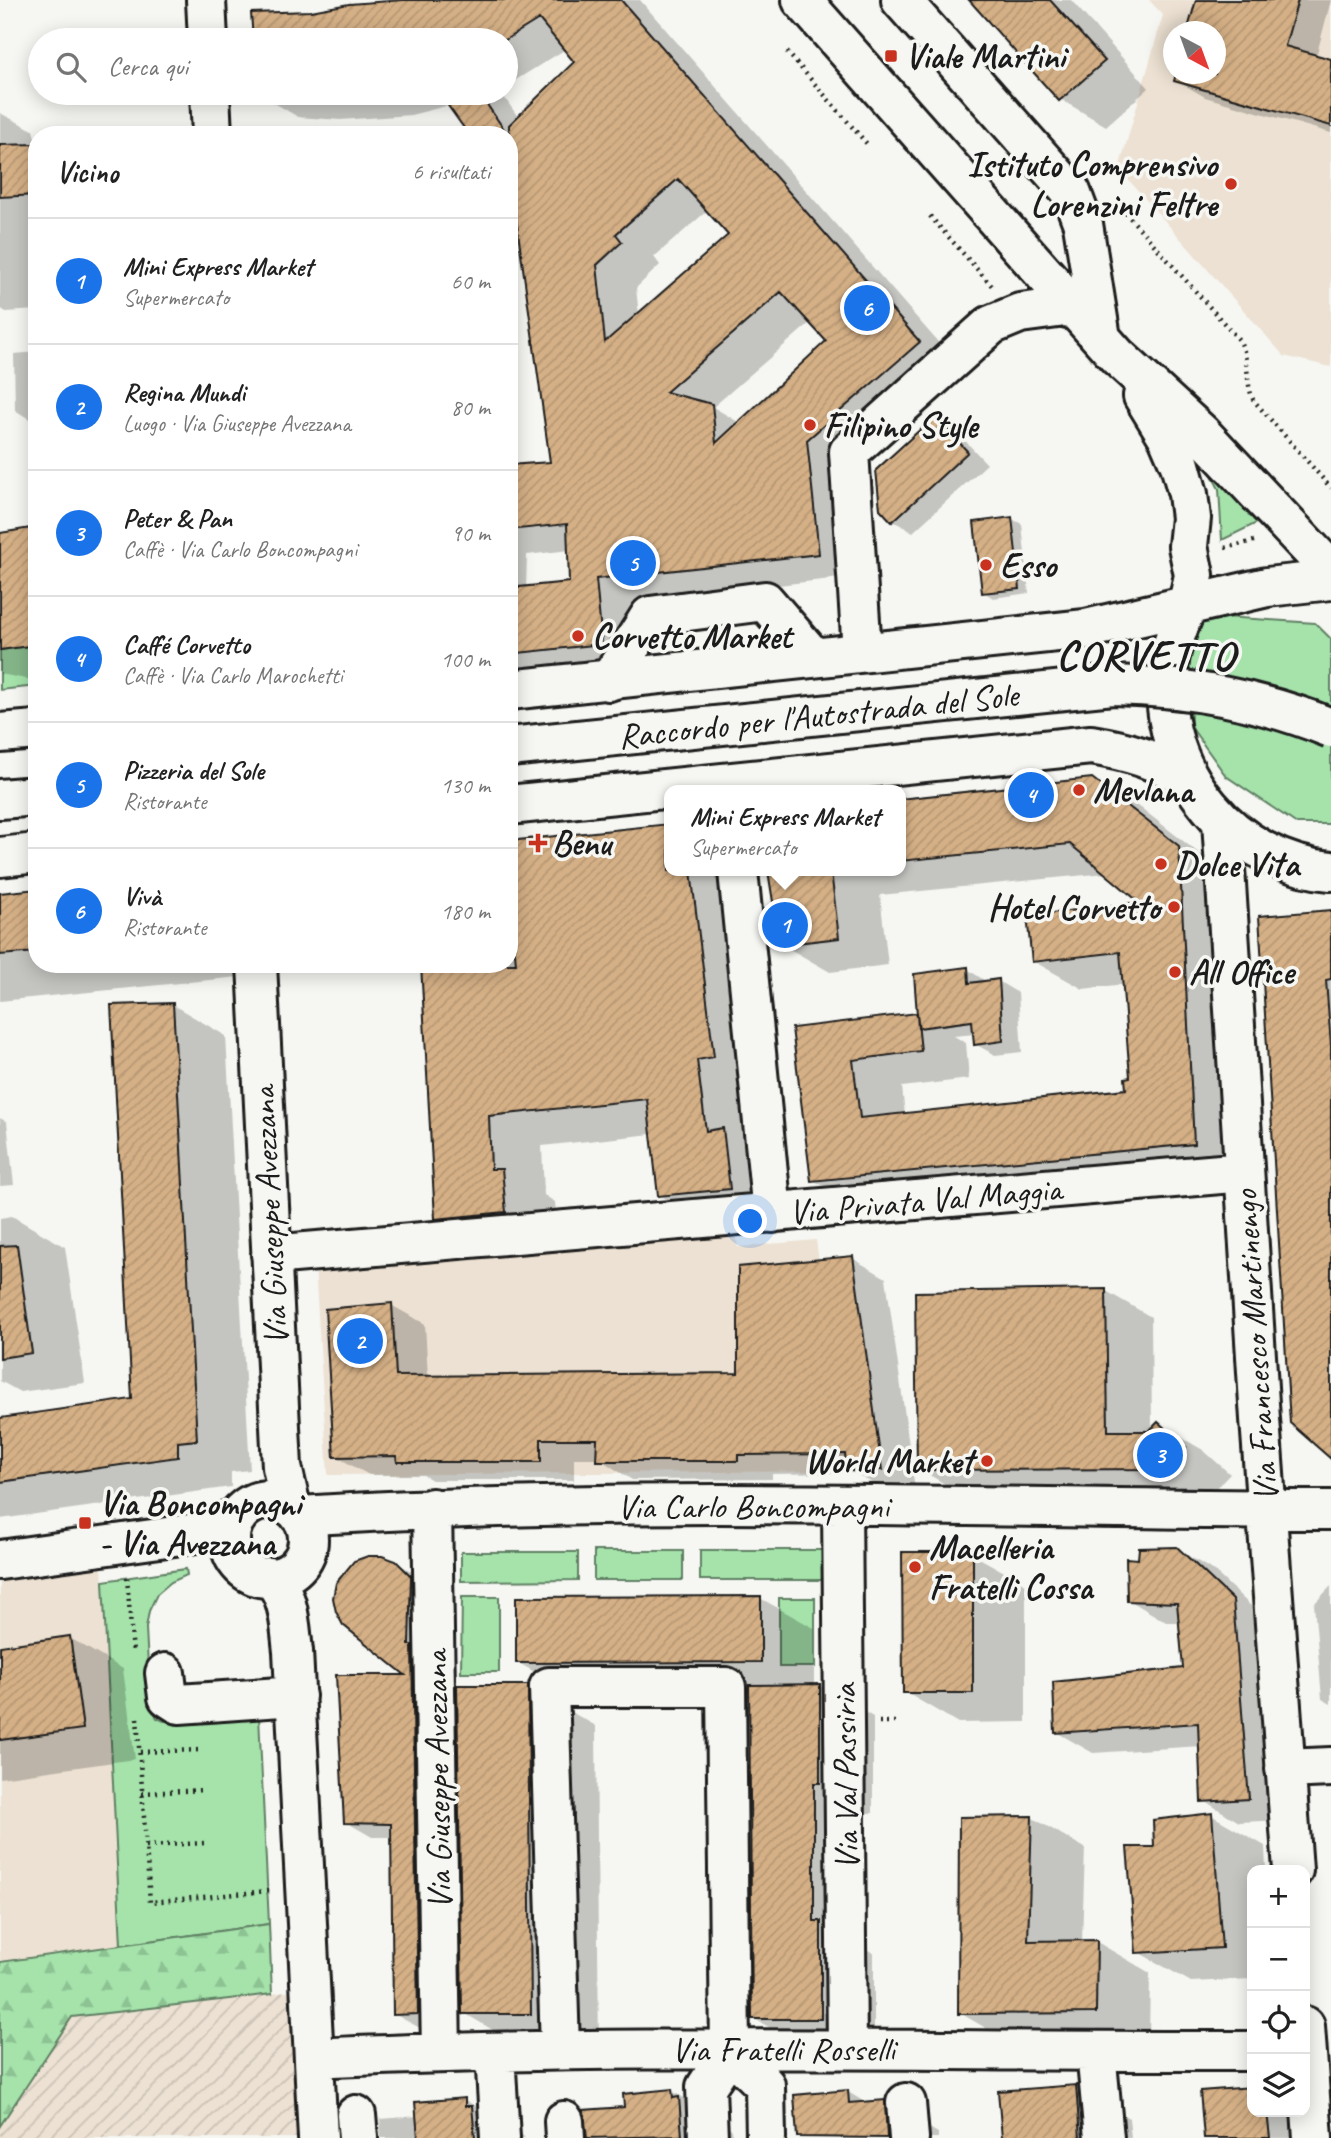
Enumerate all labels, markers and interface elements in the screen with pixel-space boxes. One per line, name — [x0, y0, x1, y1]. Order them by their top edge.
north arrow — [1163, 21, 1226, 84]
search box — [28, 28, 518, 105]
place label: Viale Martini — [905, 34, 1070, 79]
icon: search — [52, 48, 90, 86]
marker: Viale Martini — [883, 48, 899, 64]
text: Cerca qui — [108, 50, 188, 83]
place label: Istituto Comprensivo Lorenzini Feltre — [967, 142, 1219, 227]
text: Vicino — [56, 153, 118, 191]
text: 6 risultati — [412, 157, 490, 186]
marker: Istituto Comprensivo Lorenzini Feltre — [1223, 176, 1239, 192]
text: Mini Express Market — [123, 250, 313, 283]
text: 1 — [74, 267, 84, 296]
text: 60 m — [451, 267, 490, 296]
pin: 6 — [844, 282, 890, 334]
text: Supermercato — [123, 283, 229, 312]
text: Regina Mundi — [123, 376, 245, 409]
text: 2 — [74, 393, 84, 422]
text: 80 m — [451, 393, 490, 422]
place label: Filipino Style — [824, 403, 980, 448]
text: Luogo · Via Giuseppe Avezzana — [123, 409, 351, 438]
marker: Filipino Style — [802, 417, 818, 433]
text: Peter & Pan — [123, 502, 232, 535]
text: 3 — [74, 519, 84, 548]
text: 90 m — [451, 519, 490, 548]
text: Caffè · Via Carlo Boncompagni — [123, 535, 357, 564]
pin: 5 — [610, 537, 656, 589]
place label: Esso — [1000, 543, 1058, 588]
marker: Esso — [978, 557, 994, 573]
place label: Corvetto Market — [592, 614, 795, 659]
text: Caffé Corvetto — [123, 628, 250, 661]
marker: Corvetto Market — [570, 628, 586, 644]
district label: CORVETTO — [1056, 629, 1239, 682]
text: 4 — [74, 645, 84, 674]
text: 100 m — [441, 645, 490, 674]
text: Caffè · Via Carlo Marochetti — [123, 661, 343, 690]
street label: Raccordo per l'Autostrada del Sole — [616, 672, 1023, 759]
text: Pizzeria del Sole — [123, 754, 264, 787]
place label: Mevlana — [1093, 768, 1196, 813]
pin: 4 — [1008, 769, 1054, 821]
text: 5 — [74, 771, 84, 800]
text: 130 m — [441, 771, 490, 800]
marker: Mevlana — [1071, 782, 1087, 798]
popup — [664, 785, 906, 876]
text: Ristorante — [123, 787, 206, 816]
text: Mini Express Market — [690, 800, 880, 833]
place label: Benu — [552, 821, 614, 866]
text: Supermercato — [690, 833, 796, 862]
marker: Benu — [530, 835, 546, 851]
place label: Dolce Vita — [1175, 842, 1302, 887]
marker: Dolce Vita — [1153, 856, 1169, 872]
text: Vivà — [123, 880, 161, 913]
place label: Hotel Corvetto — [988, 885, 1163, 930]
text: 6 — [74, 897, 84, 926]
text: 180 m — [441, 897, 490, 926]
pin: 1 — [762, 899, 808, 951]
marker: Hotel Corvetto — [1166, 899, 1182, 915]
text: Ristorante — [123, 913, 206, 942]
place label: All Office — [1189, 950, 1297, 995]
marker: All Office — [1167, 964, 1183, 980]
street label: Via Giuseppe Avezzana — [240, 1083, 299, 1347]
street label: Via Privata Val Maggia — [787, 1166, 1066, 1235]
street label: Via Francesco Martinengo — [1222, 1187, 1289, 1503]
your location — [733, 1204, 767, 1238]
pin: 2 — [337, 1315, 383, 1367]
pin: 3 — [1137, 1429, 1183, 1481]
place label: World Market — [805, 1439, 978, 1484]
marker: World Market — [979, 1453, 995, 1469]
place label: Via Boncompagni - Via Avezzana — [99, 1481, 306, 1566]
street label: Via Carlo Boncompagni — [617, 1484, 894, 1529]
marker: Via Boncompagni - Via Avezzana — [77, 1515, 93, 1531]
place label: Macelleria Fratelli Cossa — [929, 1525, 1095, 1610]
marker: Macelleria Fratelli Cossa — [907, 1559, 923, 1575]
street label: Via Giuseppe Avezzana — [413, 1647, 462, 1910]
street label: Via Val Passiria — [821, 1681, 870, 1871]
map controls — [1247, 1865, 1310, 2117]
button: + — [1247, 1865, 1310, 1928]
button: − — [1247, 1928, 1310, 1991]
button: locate — [1247, 1991, 1310, 2054]
street label: Via Fratelli Rosselli — [671, 2027, 899, 2072]
button: layers — [1247, 2054, 1310, 2117]

